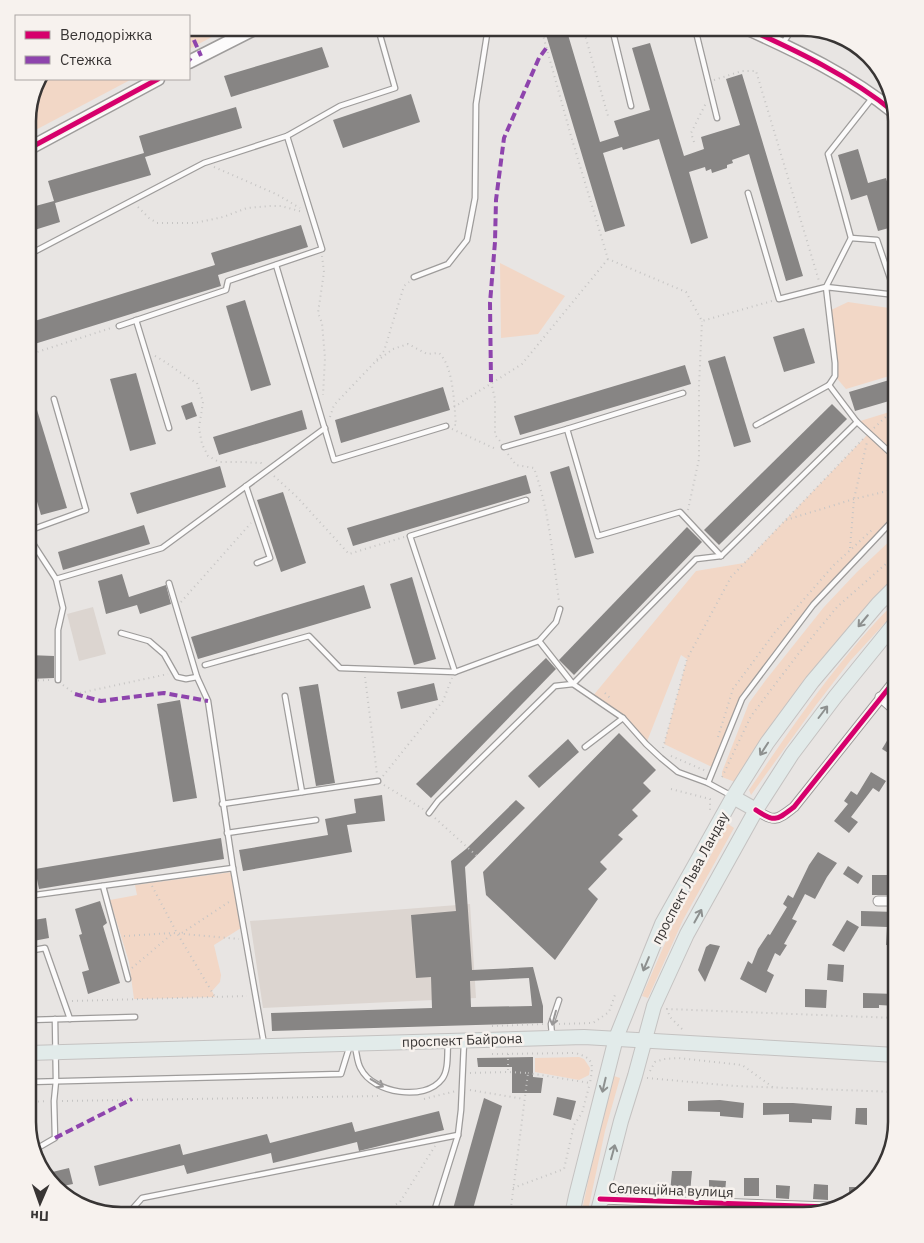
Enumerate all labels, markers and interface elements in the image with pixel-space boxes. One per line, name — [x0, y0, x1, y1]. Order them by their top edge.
legend — [15, 15, 190, 80]
text: Велодоріжка — [60, 25, 152, 44]
text: Стежка — [60, 50, 112, 69]
one-way arrow — [858, 614, 869, 627]
one-way arrow — [818, 705, 828, 719]
one-way arrow — [758, 742, 768, 756]
street label: проспект Льва Ландау — [647, 809, 733, 947]
one-way arrow — [693, 909, 703, 923]
one-way arrow — [640, 956, 650, 971]
one-way arrow — [548, 1010, 558, 1026]
street label: проспект Байрона — [401, 1029, 523, 1051]
one-way arrow — [599, 1077, 608, 1093]
one-way arrow — [370, 1078, 384, 1089]
one-way arrow — [608, 1144, 618, 1160]
north arrow — [15, 1178, 65, 1228]
street label: Селекційна вулиця — [608, 1179, 734, 1201]
text: Пн — [30, 1207, 49, 1225]

